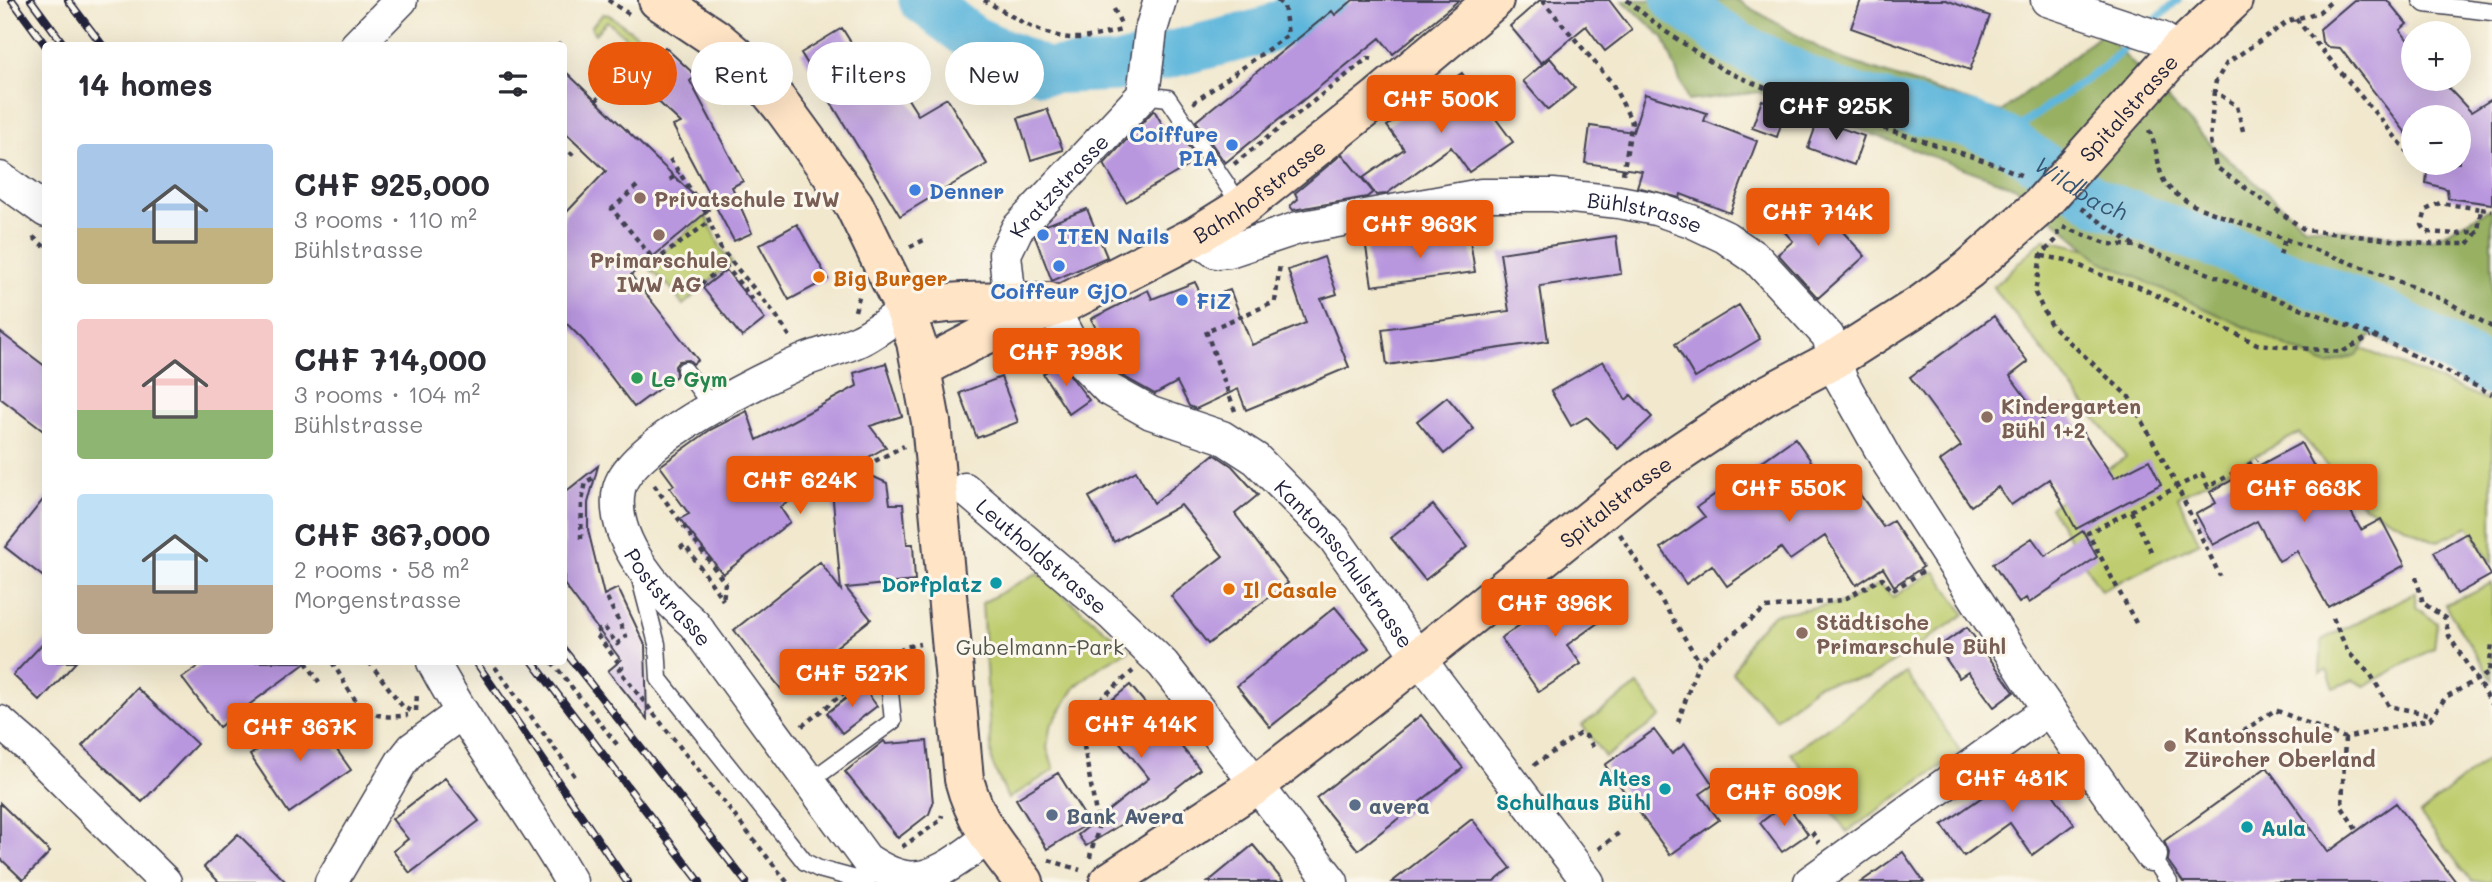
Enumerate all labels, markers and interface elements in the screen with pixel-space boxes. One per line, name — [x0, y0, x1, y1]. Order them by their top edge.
map controls — [2401, 21, 2471, 175]
button: + — [2401, 21, 2471, 91]
chip: Buy — [588, 42, 677, 105]
chip: Rent — [691, 42, 793, 105]
chip: Filters — [807, 42, 931, 105]
chip: New — [945, 42, 1044, 105]
street label: Spitalstrasse — [2073, 48, 2183, 167]
text: 14 homes — [77, 64, 213, 104]
icon: filters — [494, 65, 532, 103]
pin: CHF 500K — [1369, 76, 1513, 135]
pin: CHF 925K — [1764, 82, 1908, 142]
text: CHF 500K — [1383, 83, 1499, 113]
text: CHF 925K — [1779, 90, 1893, 120]
button: − — [2401, 105, 2471, 175]
place label: Coiffure PIA — [1129, 120, 1218, 171]
street label: Kratzstrasse — [1002, 127, 1114, 241]
street label: Bahnhofstrasse — [1187, 132, 1330, 248]
marker: Coiffure PIA — [1224, 137, 1240, 153]
water label: Wildbach — [2029, 149, 2132, 226]
text: CHF 925,000 — [294, 164, 490, 204]
icon: home — [133, 172, 217, 256]
place label: Denner — [929, 177, 1004, 204]
marker: Denner — [907, 182, 923, 198]
place label: Privatschule IWW — [654, 185, 840, 212]
street label: Bühlstrasse — [1586, 185, 1707, 238]
pin: CHF 714K — [1746, 188, 1890, 248]
marker: Privatschule IWW — [632, 190, 648, 206]
text: CHF 714K — [1762, 196, 1874, 226]
pin: CHF 963K — [1348, 201, 1492, 260]
text: 3 rooms · 110 m² — [294, 204, 477, 234]
text: CHF 963K — [1362, 208, 1478, 238]
place label: ITEN Nails — [1057, 222, 1169, 249]
marker: Primarschule IWW AG — [651, 227, 667, 243]
marker: ITEN Nails — [1035, 227, 1051, 243]
text: Bühlstrasse — [294, 234, 423, 264]
place label: Primarschule IWW AG — [590, 246, 728, 297]
marker: Coiffeur GjO — [1051, 258, 1067, 274]
place label: Big Burger — [833, 264, 947, 291]
marker: Big Burger — [811, 269, 827, 285]
place label: Coiffeur GjO — [990, 277, 1128, 304]
place label: FiZ — [1196, 287, 1232, 314]
marker: FiZ — [1174, 292, 1190, 308]
pin: CHF 798K — [994, 328, 1138, 388]
text: CHF 798K — [1009, 336, 1123, 366]
text: CHF 714,000 — [294, 339, 487, 379]
icon: home — [133, 347, 217, 431]
place label: Le Gym — [651, 365, 727, 393]
marker: Le Gym — [629, 370, 645, 386]
text: 3 rooms · 104 m² — [294, 379, 480, 409]
place label: Kindergarten Bühl 1+2 — [2001, 392, 2141, 443]
text: Bühlstrasse — [294, 409, 423, 439]
marker: Kindergarten Bühl 1+2 — [1979, 409, 1995, 425]
street label: Spitalstrasse — [1553, 449, 1676, 553]
pin: CHF 624K — [728, 456, 872, 516]
text: CHF 624K — [742, 464, 858, 494]
pin: CHF 550K — [1717, 464, 1861, 524]
pin: CHF 663K — [2232, 464, 2376, 524]
text: CHF 550K — [1731, 472, 1847, 502]
text: CHF 663K — [2246, 472, 2362, 502]
street label: Kantonsschulstrasse — [1270, 473, 1420, 653]
street label: Leutholdstrasse — [971, 492, 1114, 619]
text: CHF 367,000 — [294, 514, 490, 554]
icon: home — [133, 522, 217, 606]
street label: Poststrasse — [619, 543, 719, 651]
text: 2 rooms · 58 m² — [294, 554, 469, 584]
place label: Dorfplatz — [881, 570, 982, 597]
marker: Dorfplatz — [988, 575, 1004, 591]
place label: Il Casale — [1243, 576, 1337, 603]
pin: CHF 396K — [1483, 580, 1627, 639]
marker: Il Casale — [1221, 581, 1237, 597]
text: Morgenstrasse — [294, 584, 462, 614]
text: CHF 396K — [1497, 587, 1613, 617]
place label: Städtische Primarschule Bühl — [1816, 608, 2006, 659]
marker: Städtische Primarschule Bühl — [1794, 625, 1810, 641]
park label: Gubelmann-Park — [956, 633, 1124, 660]
pin: CHF 527K — [780, 650, 924, 709]
text: CHF 527K — [796, 657, 908, 687]
pin: CHF 414K — [1069, 700, 1213, 760]
pin: CHF 367K — [228, 704, 372, 763]
text: CHF 414K — [1084, 708, 1198, 738]
text: CHF 367K — [243, 711, 357, 741]
place label: Kantonsschule Zürcher Oberland — [2184, 721, 2375, 772]
marker: Kantonsschule Zürcher Oberland — [2162, 738, 2178, 754]
pin: CHF 481K — [1940, 754, 2084, 814]
text: CHF 481K — [1956, 762, 2068, 792]
place label: Altes Schulhaus Bühl — [1496, 764, 1651, 815]
pin: CHF 609K — [1712, 768, 1856, 828]
text: CHF 609K — [1726, 776, 1842, 806]
marker: Altes Schulhaus Bühl — [1657, 781, 1673, 797]
place label: avera — [1369, 792, 1430, 819]
marker: avera — [1347, 797, 1363, 813]
place label: Bank Avera — [1066, 802, 1184, 829]
marker: Bank Avera — [1044, 807, 1060, 823]
place label: Aula — [2261, 814, 2306, 841]
marker: Aula — [2239, 819, 2255, 835]

